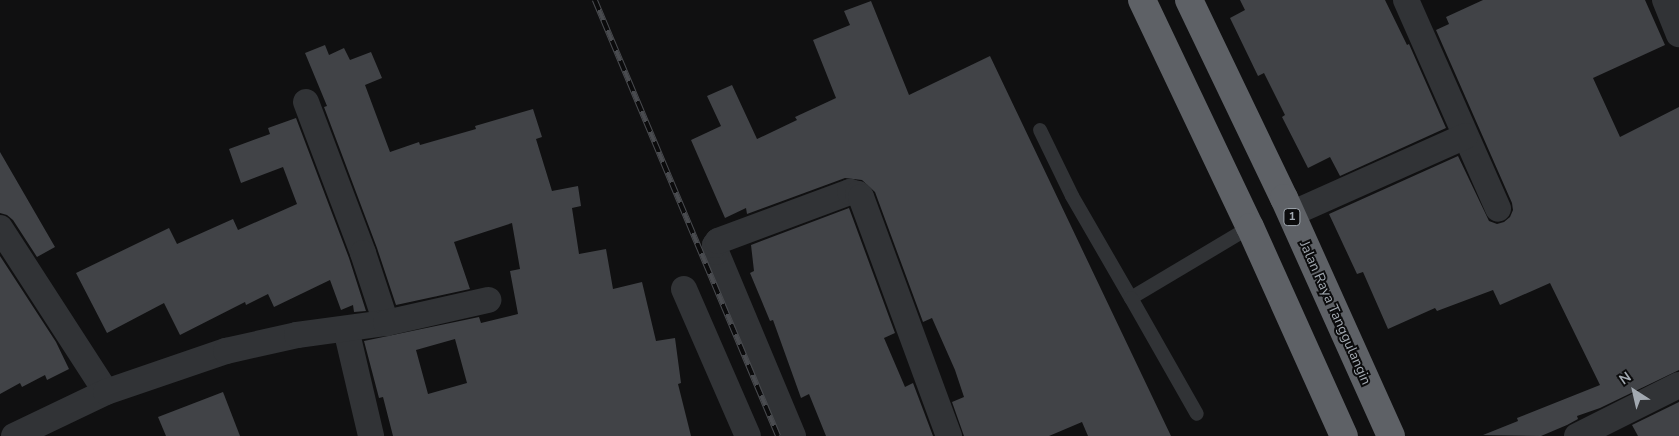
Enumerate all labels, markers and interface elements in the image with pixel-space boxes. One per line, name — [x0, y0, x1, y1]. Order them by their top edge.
road number: 1 — [1283, 208, 1301, 226]
street label: Jalan Raya Tanggulangin — [1296, 238, 1374, 388]
north arrow — [1609, 366, 1659, 416]
text: N — [1615, 368, 1635, 389]

